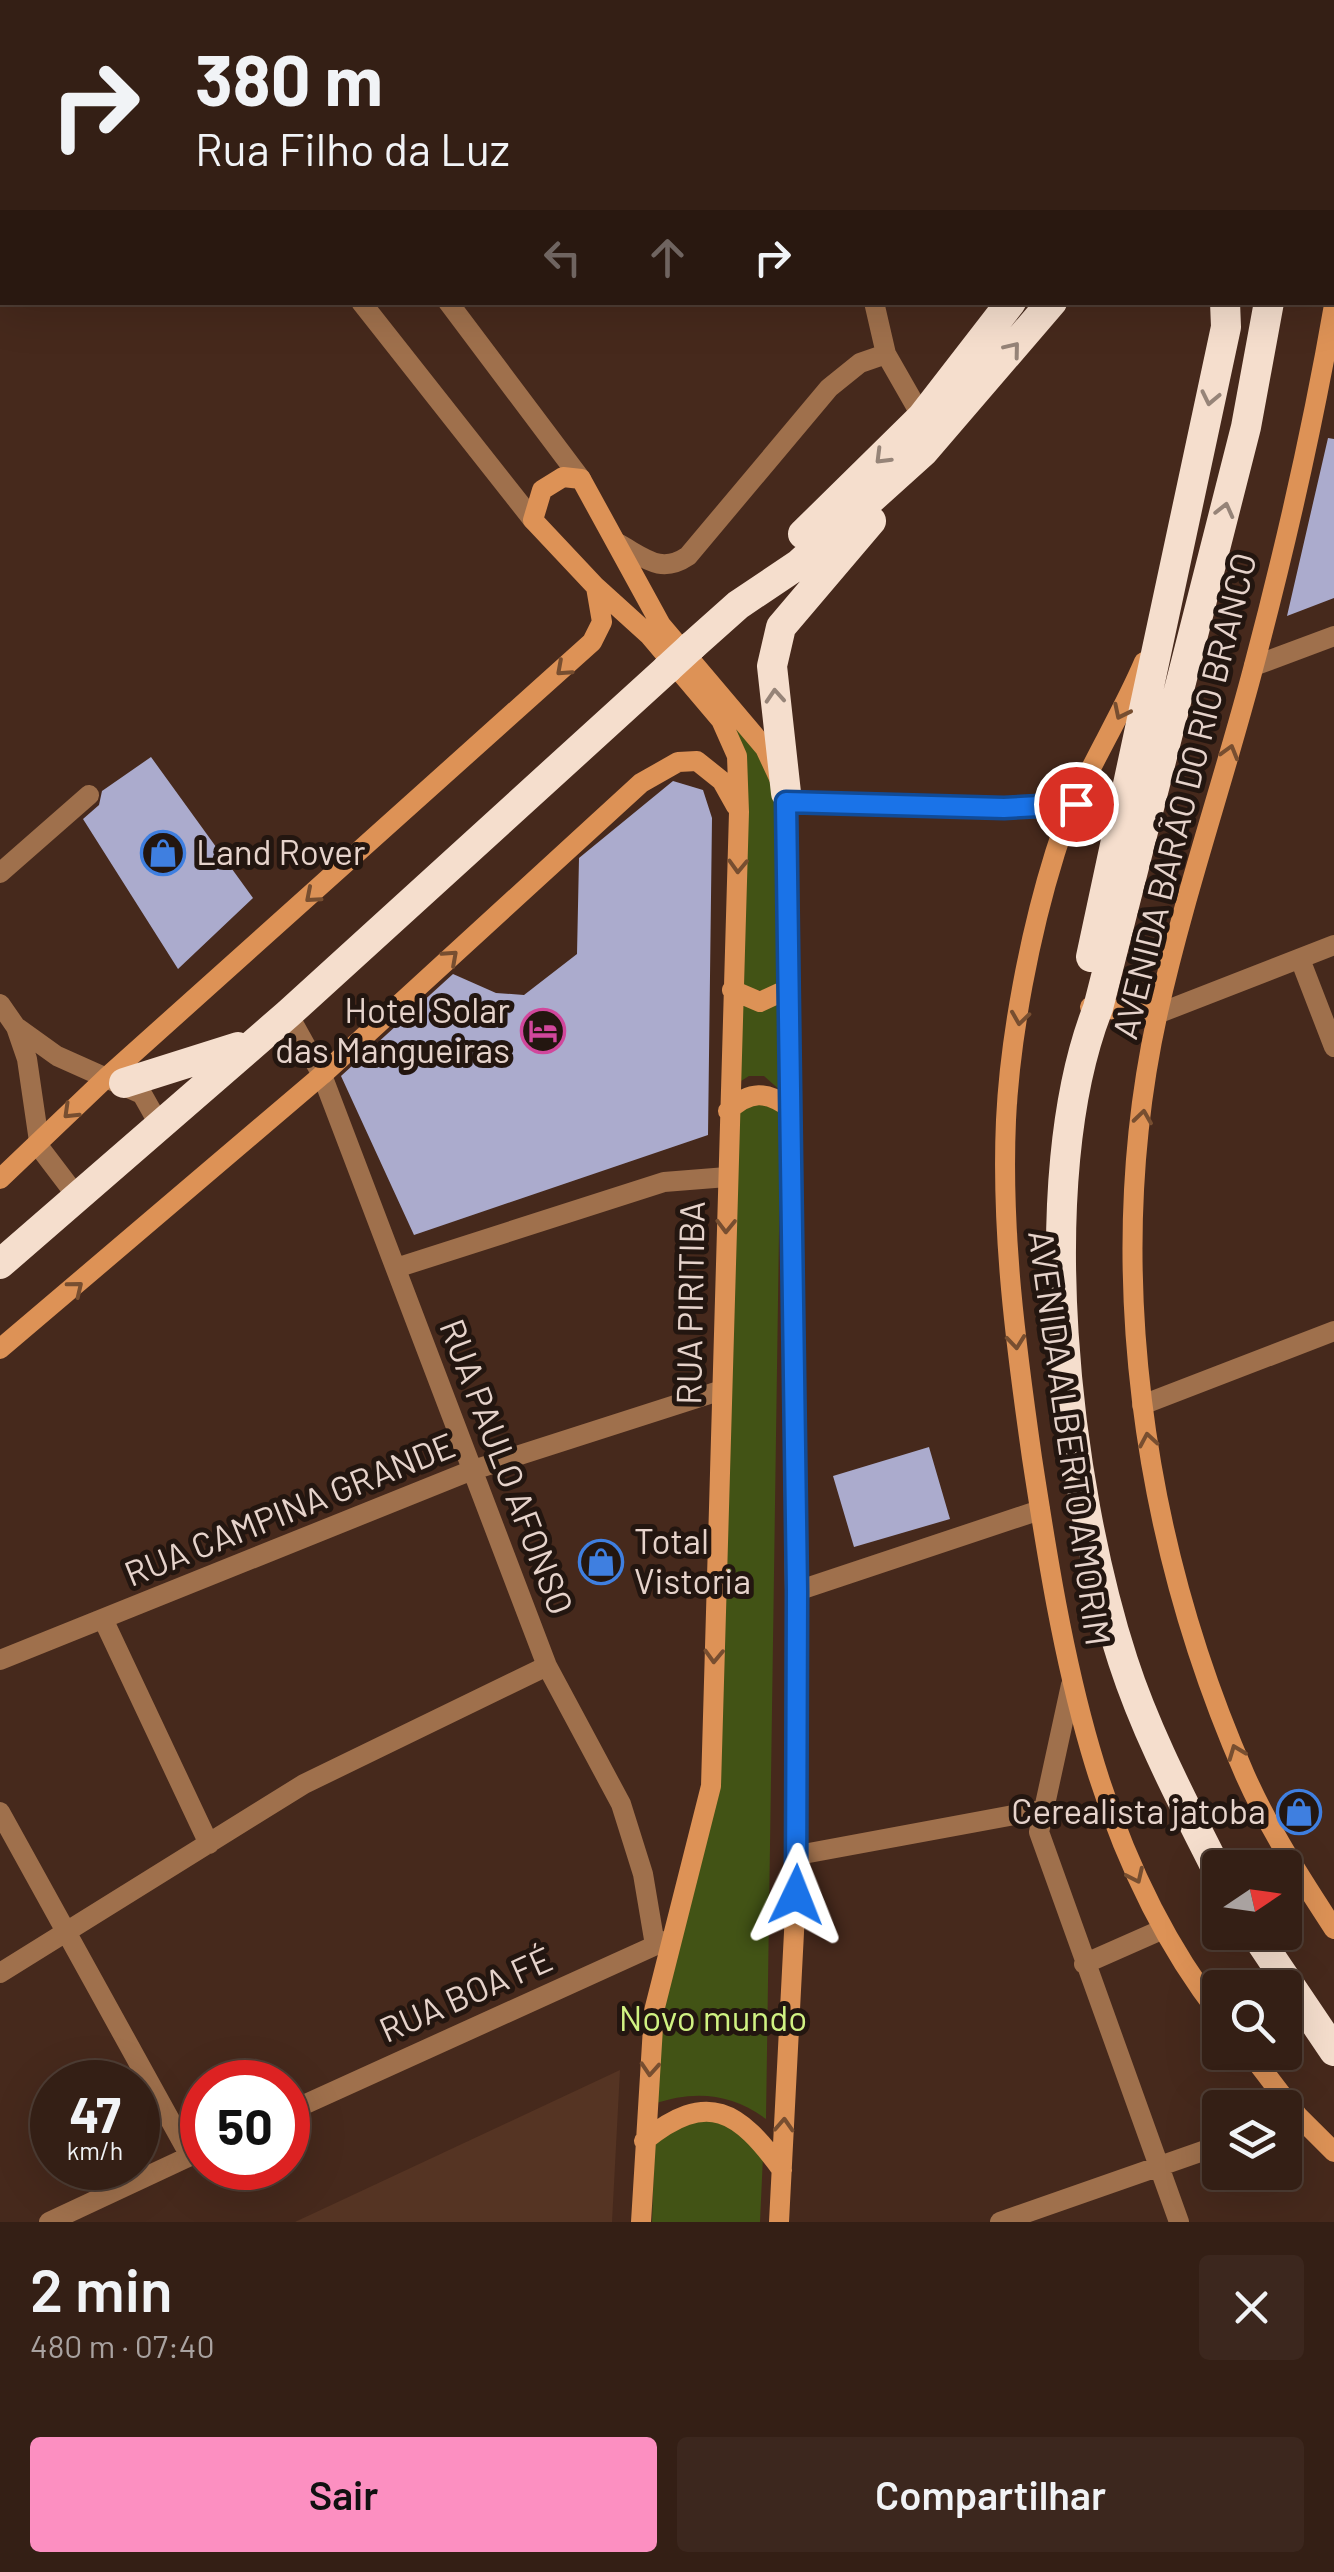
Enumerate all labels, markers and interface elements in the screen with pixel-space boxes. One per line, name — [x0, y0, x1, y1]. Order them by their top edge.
text: 380 m — [195, 36, 383, 120]
icon: right — [30, 40, 160, 170]
text: Rua Filho da Luz — [195, 121, 510, 175]
icon: left — [535, 230, 590, 285]
icon: ahead — [640, 230, 695, 285]
icon: right — [745, 230, 800, 285]
one-way arrow — [1001, 343, 1019, 361]
one-way arrow — [1201, 389, 1222, 406]
one-way arrow — [875, 446, 893, 464]
one-way arrow — [1213, 502, 1234, 519]
street label: AVENIDA BARÃO DO RIO BRANCO — [1102, 548, 1264, 1043]
one-way arrow — [556, 657, 575, 675]
one-way arrow — [764, 687, 786, 703]
one-way arrow — [1114, 702, 1134, 720]
one-way arrow — [1218, 744, 1239, 761]
pin — [1034, 762, 1119, 847]
icon: arrive — [1049, 777, 1104, 832]
shop icon: Land Rover — [140, 830, 186, 876]
place label: Land Rover — [196, 830, 366, 872]
one-way arrow — [727, 859, 748, 875]
one-way arrow — [305, 884, 324, 902]
one-way arrow — [439, 951, 458, 969]
place label: Hotel Solar das Mangueiras — [275, 988, 510, 1070]
hotel icon: Hotel Solar das Mangueiras — [520, 1008, 566, 1054]
one-way arrow — [1010, 1011, 1031, 1027]
one-way arrow — [63, 1100, 81, 1118]
one-way arrow — [1132, 1108, 1153, 1125]
street label: RUA PIRITIBA — [666, 1201, 712, 1405]
one-way arrow — [715, 1218, 736, 1234]
street label: AVENIDA ALBERTO AMORIM — [1021, 1227, 1121, 1648]
one-way arrow — [64, 1282, 82, 1300]
street label: RUA PAULO AFONSO — [432, 1313, 584, 1620]
one-way arrow — [1005, 1334, 1027, 1350]
street label: RUA CAMPINA GRANDE — [118, 1423, 461, 1594]
one-way arrow — [1138, 1432, 1159, 1449]
place label: Total Vistoria — [634, 1519, 751, 1601]
shop icon: Total Vistoria — [578, 1539, 624, 1585]
one-way arrow — [704, 1648, 725, 1664]
one-way arrow — [1228, 1744, 1248, 1762]
place label: Cerealista jatoba — [1011, 1789, 1266, 1831]
shop icon: Cerealista jatoba — [1276, 1789, 1322, 1835]
position arrow — [744, 1843, 848, 1947]
north arrow — [1202, 1850, 1302, 1950]
map controls — [1202, 1850, 1302, 2190]
one-way arrow — [1124, 1866, 1144, 1884]
street label: RUA BOA FÉ — [372, 1936, 558, 2050]
button: search — [1202, 1970, 1302, 2070]
park label: Novo mundo — [619, 1996, 807, 2038]
speed limit sign: 50 — [180, 2060, 310, 2190]
one-way arrow — [639, 2061, 661, 2077]
text: 47 — [69, 2083, 121, 2143]
button: layers — [1202, 2090, 1302, 2190]
one-way arrow — [774, 2116, 795, 2132]
text: km/h — [67, 2135, 123, 2165]
text: 2 min — [30, 2252, 173, 2324]
button: close — [1199, 2255, 1304, 2360]
text: 480 m · 07:40 — [30, 2326, 215, 2364]
button: Sair — [30, 2437, 657, 2552]
button: Compartilhar — [677, 2437, 1304, 2552]

